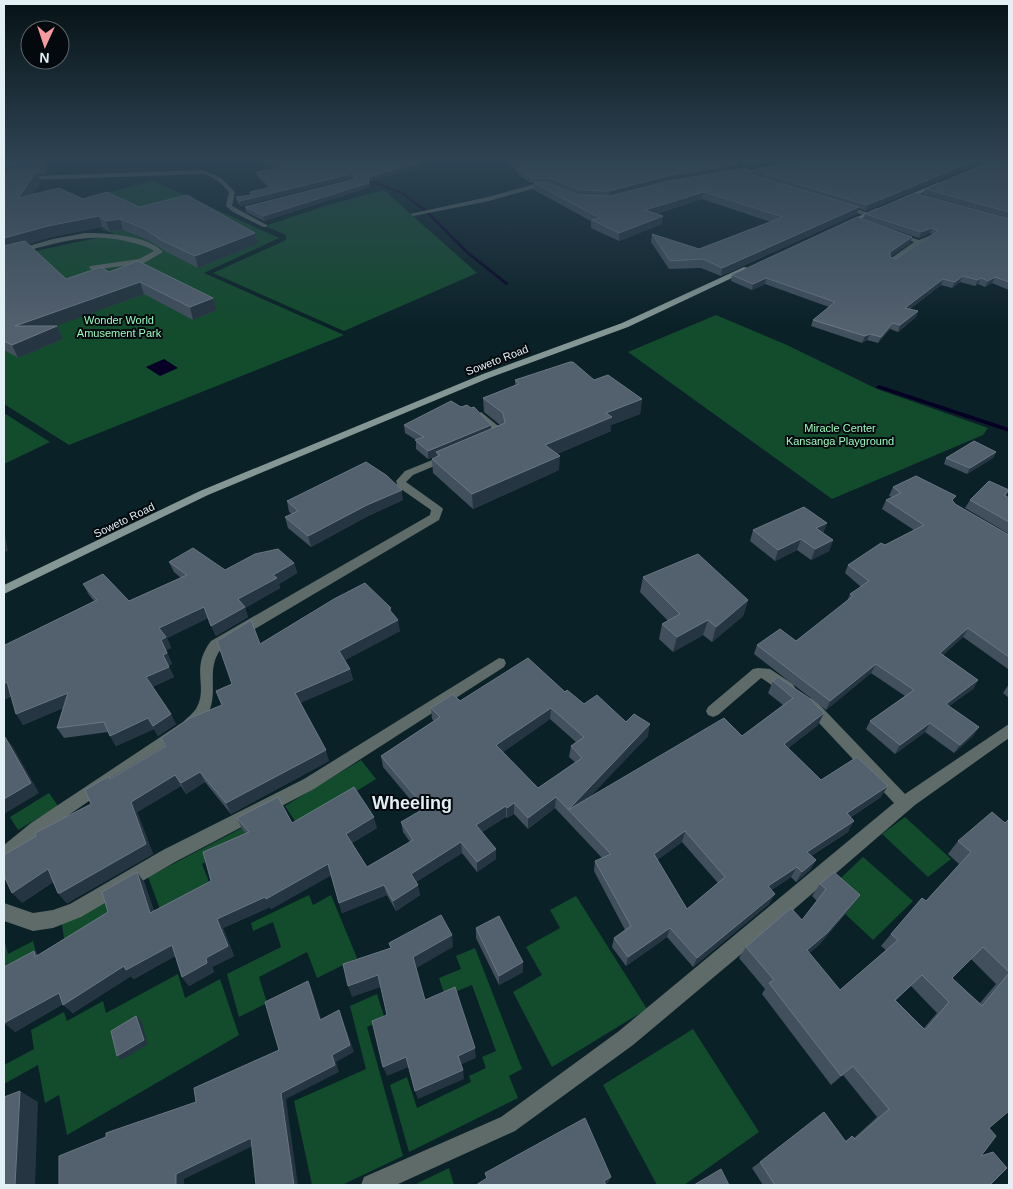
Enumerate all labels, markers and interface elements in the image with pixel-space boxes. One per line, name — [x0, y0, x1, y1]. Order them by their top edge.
north arrow — [20, 20, 70, 70]
text: N — [39, 50, 50, 66]
park label: Wonder World Amusement Park — [77, 314, 162, 339]
street label: Soweto Road — [464, 343, 530, 377]
park label: Miracle Center Kansanga Playground — [786, 422, 894, 447]
street label: Soweto Road — [92, 500, 156, 540]
district label: Wheeling — [372, 793, 452, 813]

